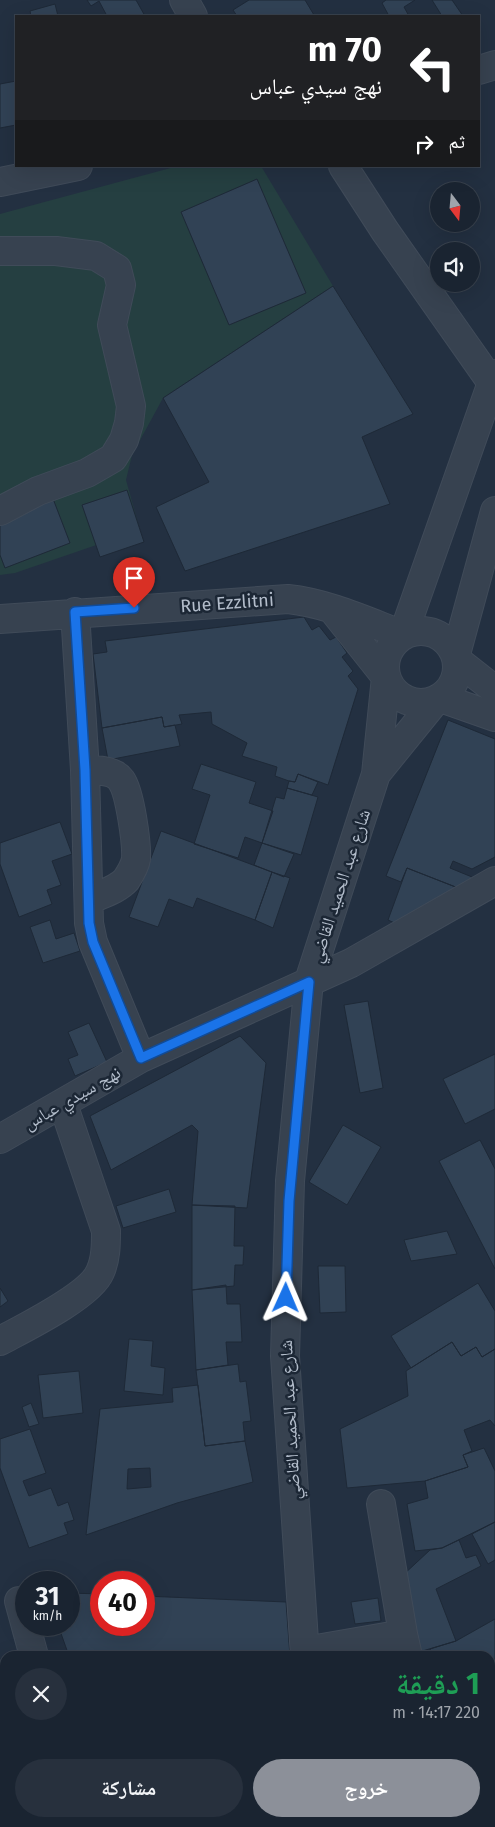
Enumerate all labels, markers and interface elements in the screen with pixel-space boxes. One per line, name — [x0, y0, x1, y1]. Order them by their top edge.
text: 70 m — [308, 28, 382, 70]
icon: left — [400, 35, 465, 100]
text: نهج سيدي عباس — [249, 73, 382, 100]
icon: right — [410, 130, 438, 158]
text: ثم — [448, 130, 465, 153]
north arrow — [430, 182, 480, 232]
map controls — [430, 182, 480, 292]
button: sound — [430, 242, 480, 292]
pin — [113, 557, 155, 608]
icon: arrive — [120, 564, 148, 592]
street label: Rue Ezzlitni — [179, 589, 275, 617]
street label: شارع عبد الحميد القاضي — [305, 806, 379, 967]
street label: نهج سيدي عباس — [20, 1061, 126, 1138]
position arrow — [259, 1271, 311, 1323]
street label: شارع عبد الحميد القاضي — [275, 1339, 309, 1501]
speed limit sign: 40 — [90, 1571, 155, 1636]
text: 31 — [35, 1582, 60, 1612]
text: km/h — [33, 1609, 62, 1623]
text: 1 دقيقة — [396, 1666, 480, 1702]
button: close — [15, 1668, 67, 1720]
text: 220 m · 14:17 — [392, 1703, 480, 1722]
button: مشاركة — [15, 1759, 243, 1817]
button: خروج — [253, 1759, 480, 1817]

